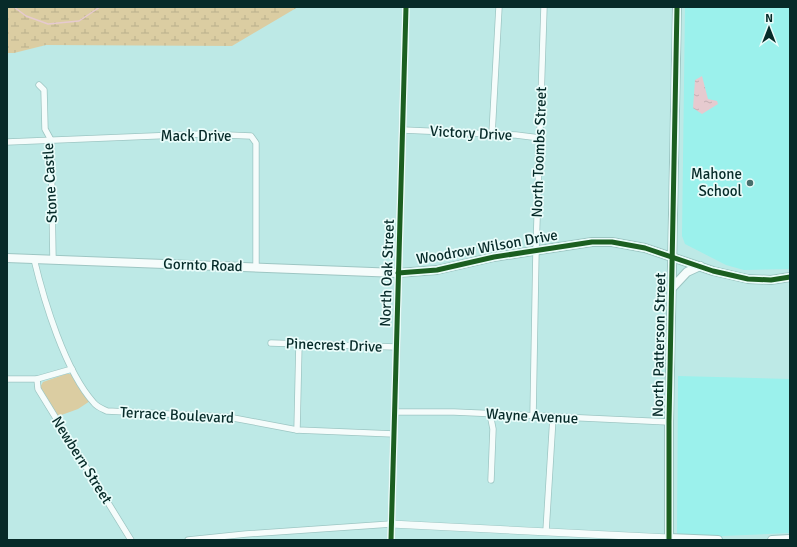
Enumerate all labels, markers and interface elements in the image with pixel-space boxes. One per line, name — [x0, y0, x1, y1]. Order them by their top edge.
north arrow — [749, 8, 789, 48]
text: N — [765, 12, 773, 25]
street label: North Toombs Street — [528, 86, 550, 218]
street label: Victory Drive — [429, 122, 513, 144]
street label: Mack Drive — [160, 127, 232, 145]
street label: Stone Castle — [39, 142, 61, 224]
place label: Mahone School — [691, 165, 742, 200]
marker: Mahone School — [745, 178, 755, 188]
street label: North Oak Street — [376, 219, 398, 327]
street label: Woodrow Wilson Drive — [415, 226, 559, 268]
street label: Gornto Road — [163, 255, 243, 275]
street label: North Patterson Street — [649, 273, 669, 417]
street label: Pinecrest Drive — [285, 334, 383, 356]
street label: Terrace Boulevard — [119, 403, 235, 427]
street label: Wayne Avenue — [485, 405, 579, 427]
street label: Newbern Street — [48, 413, 116, 507]

